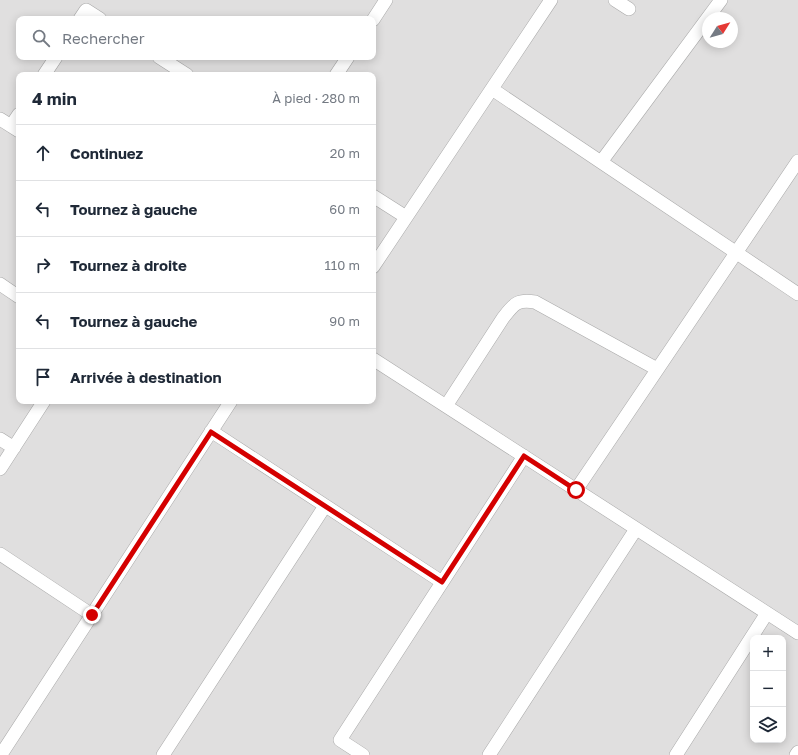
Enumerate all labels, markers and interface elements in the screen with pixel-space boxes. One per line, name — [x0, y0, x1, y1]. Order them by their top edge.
north arrow — [702, 12, 738, 48]
search box — [16, 16, 376, 60]
icon: search — [30, 27, 52, 49]
text: Rechercher — [62, 29, 145, 47]
text: 4 min — [32, 88, 77, 109]
text: À pied · 280 m — [272, 90, 360, 106]
icon: ahead — [32, 142, 54, 164]
text: Continuez — [70, 144, 143, 162]
text: 20 m — [330, 145, 360, 161]
icon: left — [32, 198, 54, 220]
text: Tournez à gauche — [70, 200, 197, 218]
text: 60 m — [329, 201, 360, 217]
icon: right — [32, 254, 54, 276]
text: Tournez à droite — [70, 256, 187, 274]
text: 110 m — [325, 257, 360, 273]
icon: left — [32, 310, 54, 332]
text: Tournez à gauche — [70, 312, 197, 330]
text: 90 m — [329, 313, 360, 329]
icon: arrive — [32, 366, 54, 388]
text: Arrivée à destination — [70, 368, 222, 386]
route start — [567, 481, 585, 499]
route end — [83, 606, 101, 624]
map controls — [750, 635, 786, 743]
button: + — [750, 635, 786, 671]
button: − — [750, 671, 786, 707]
button: layers — [750, 707, 786, 743]

